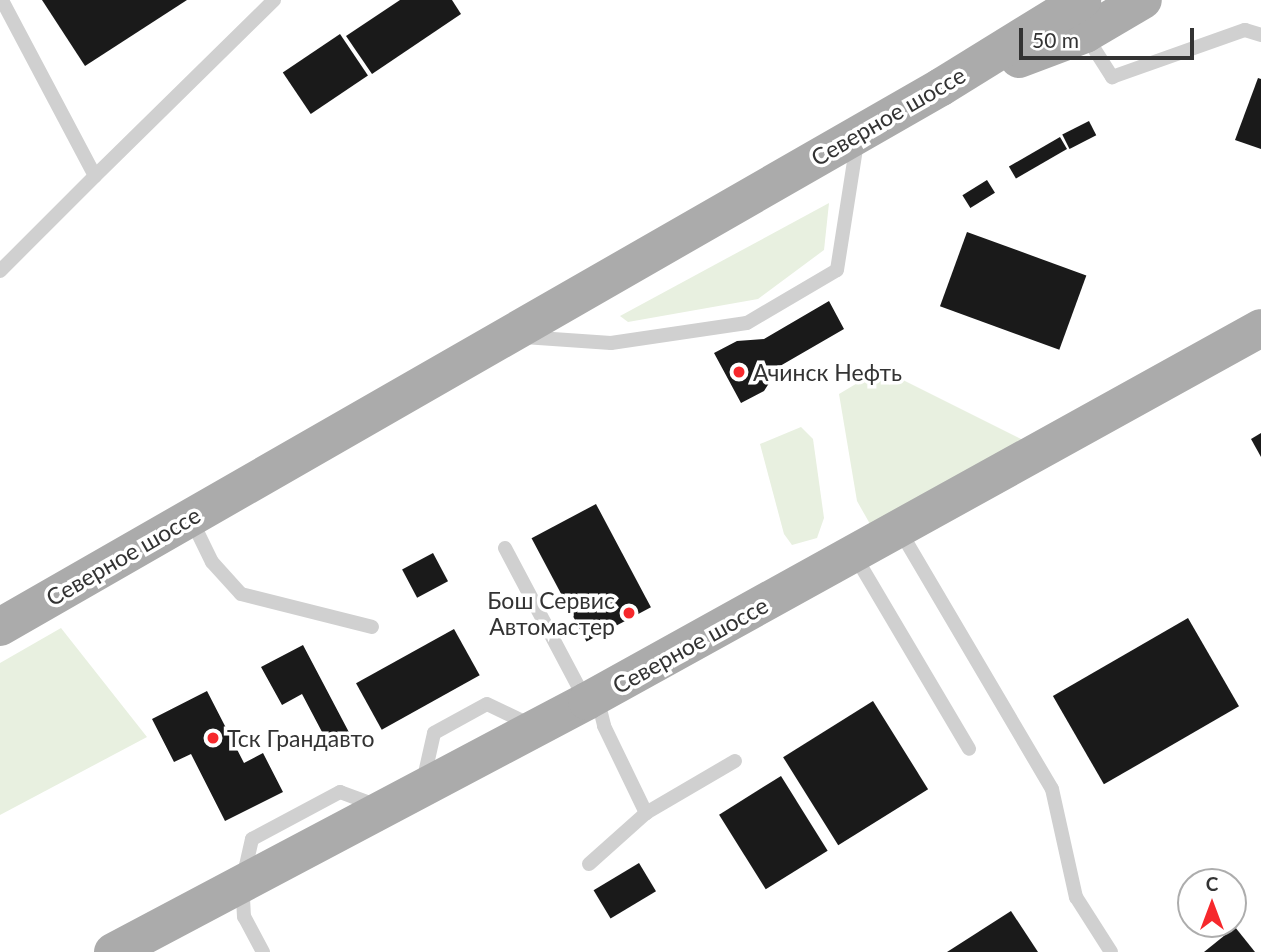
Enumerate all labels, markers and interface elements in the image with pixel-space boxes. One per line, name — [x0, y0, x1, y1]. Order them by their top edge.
scale bar — [1023, 14, 1198, 58]
text: 50 m — [1032, 27, 1079, 52]
street label: Северное шоссе — [806, 61, 970, 171]
place label: Ачинск Нефть — [753, 358, 902, 386]
marker: Ачинск Нефть — [731, 364, 747, 380]
street label: Северное шоссе — [41, 501, 205, 611]
place label: Бош Сервис Автомастер — [487, 586, 615, 640]
street label: Северное шоссе — [607, 591, 773, 699]
marker: Бош Сервис Автомастер — [621, 605, 637, 621]
place label: Тск Грандавто — [227, 724, 375, 752]
marker: Тск Грандавто — [205, 730, 221, 746]
north arrow — [1177, 868, 1247, 938]
text: С — [1206, 872, 1218, 895]

